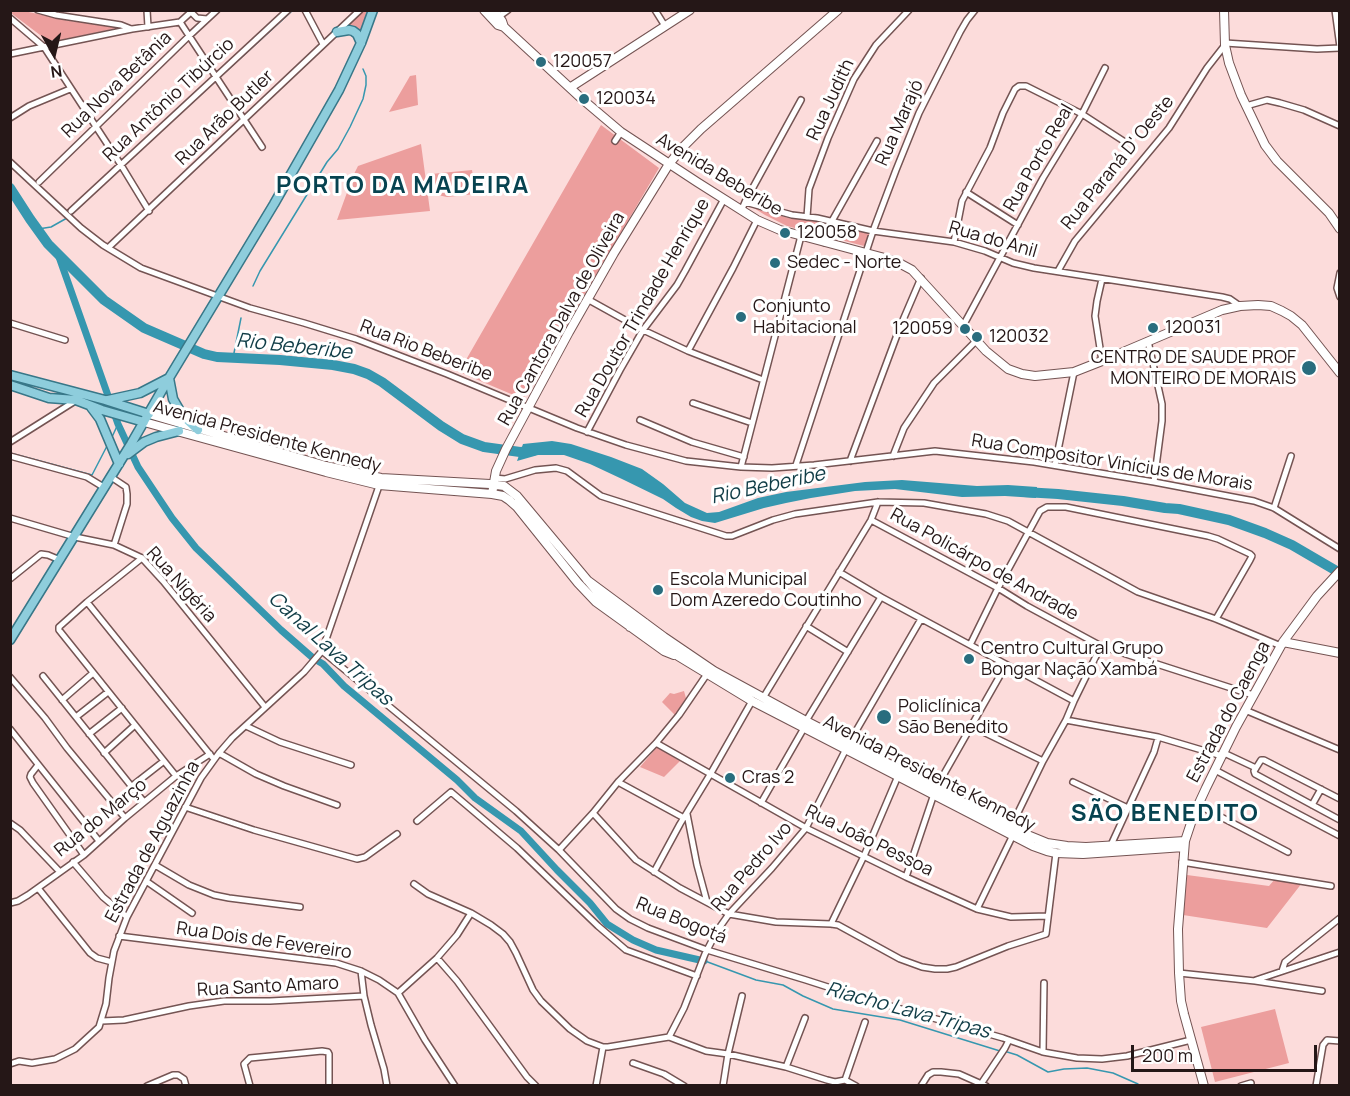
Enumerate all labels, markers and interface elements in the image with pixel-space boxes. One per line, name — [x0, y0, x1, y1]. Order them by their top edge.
north arrow — [24, 24, 84, 84]
street label: Rua Nova Betânia — [58, 27, 176, 143]
street label: Rua Antônio Tibúrcio — [99, 34, 239, 166]
place label: 120057 — [553, 51, 612, 73]
marker: 120057 — [534, 55, 548, 69]
street label: Rua Judith — [803, 56, 859, 144]
street label: Rua Arão Butler — [172, 66, 278, 170]
street label: Rua Marajó — [871, 77, 929, 169]
place label: 120034 — [596, 88, 656, 110]
marker: 120034 — [577, 92, 591, 106]
street label: Rua Paraná D' Oeste — [1057, 92, 1179, 234]
street label: Rua Porto Real — [1000, 100, 1078, 216]
street label: Avenida Beberibe — [652, 129, 786, 221]
district label: PORTO DA MADEIRA — [276, 172, 530, 200]
street label: Rua Doutor Trindade Henrique — [571, 195, 715, 421]
street label: Rua Cantora Dalva de Oliveira — [494, 208, 630, 430]
street label: Rua do Anil — [946, 217, 1040, 263]
place label: 120058 — [797, 222, 857, 244]
marker: 120058 — [778, 226, 792, 240]
place label: Sedec - Norte — [787, 252, 901, 274]
marker: Sedec - Norte — [768, 256, 782, 270]
place label: Conjunto Habitacional — [753, 296, 857, 338]
marker: Conjunto Habitacional — [734, 310, 748, 324]
street label: Rua Rio Beberibe — [357, 316, 495, 386]
place label: 120031 — [1165, 317, 1221, 339]
place label: 120059 — [892, 318, 953, 340]
marker: 120031 — [1146, 321, 1160, 335]
marker: 120059 — [958, 322, 972, 336]
place label: 120032 — [989, 326, 1048, 348]
water label: Rio Beberibe — [235, 329, 353, 365]
marker: 120032 — [970, 330, 984, 344]
place label: CENTRO DE SAUDE PROF MONTEIRO DE MORAIS — [1091, 347, 1296, 389]
marker: CENTRO DE SAUDE PROF MONTEIRO DE MORAIS — [1300, 359, 1318, 377]
street label: Avenida Presidente Kennedy — [151, 396, 383, 478]
street label: Rua Compositor Vinícius de Morais — [970, 430, 1254, 496]
water label: Rio Beberibe — [709, 462, 827, 510]
street label: Rua Policárpo de Andrade — [886, 504, 1082, 626]
street label: Rua Nigéria — [142, 543, 220, 627]
place label: Escola Municipal Dom Azeredo Coutinho — [670, 569, 862, 612]
marker: Escola Municipal Dom Azeredo Coutinho — [651, 583, 665, 597]
water label: Canal Lava Tripas — [263, 587, 397, 711]
place label: Centro Cultural Grupo Bongar Nação Xambá — [981, 638, 1163, 680]
street label: Estrada do Caenga — [1183, 638, 1275, 786]
marker: Centro Cultural Grupo Bongar Nação Xambá — [962, 652, 976, 666]
place label: Policlínica São Benedito — [898, 696, 1008, 738]
marker: Policlínica São Benedito — [875, 708, 893, 726]
street label: Avenida Presidente Kennedy — [819, 711, 1039, 837]
street label: Estrada de Aguazinha — [101, 757, 205, 927]
place label: Cras 2 — [742, 767, 794, 789]
marker: Cras 2 — [723, 771, 737, 785]
street label: Rua do Março — [51, 774, 151, 862]
district label: SÃO BENEDITO — [1071, 800, 1259, 828]
street label: Rua João Pessoa — [801, 801, 937, 881]
street label: Rua Pedro Ivo — [707, 818, 797, 916]
street label: Rua Bogotá — [633, 893, 729, 949]
street label: Rua Dois de Fevereiro — [175, 918, 353, 964]
street label: Rua Santo Amaro — [196, 972, 340, 1002]
water label: Riacho Lava Tripas — [823, 978, 993, 1044]
scale bar — [1134, 1033, 1320, 1071]
text: 200 m — [1142, 1043, 1193, 1067]

